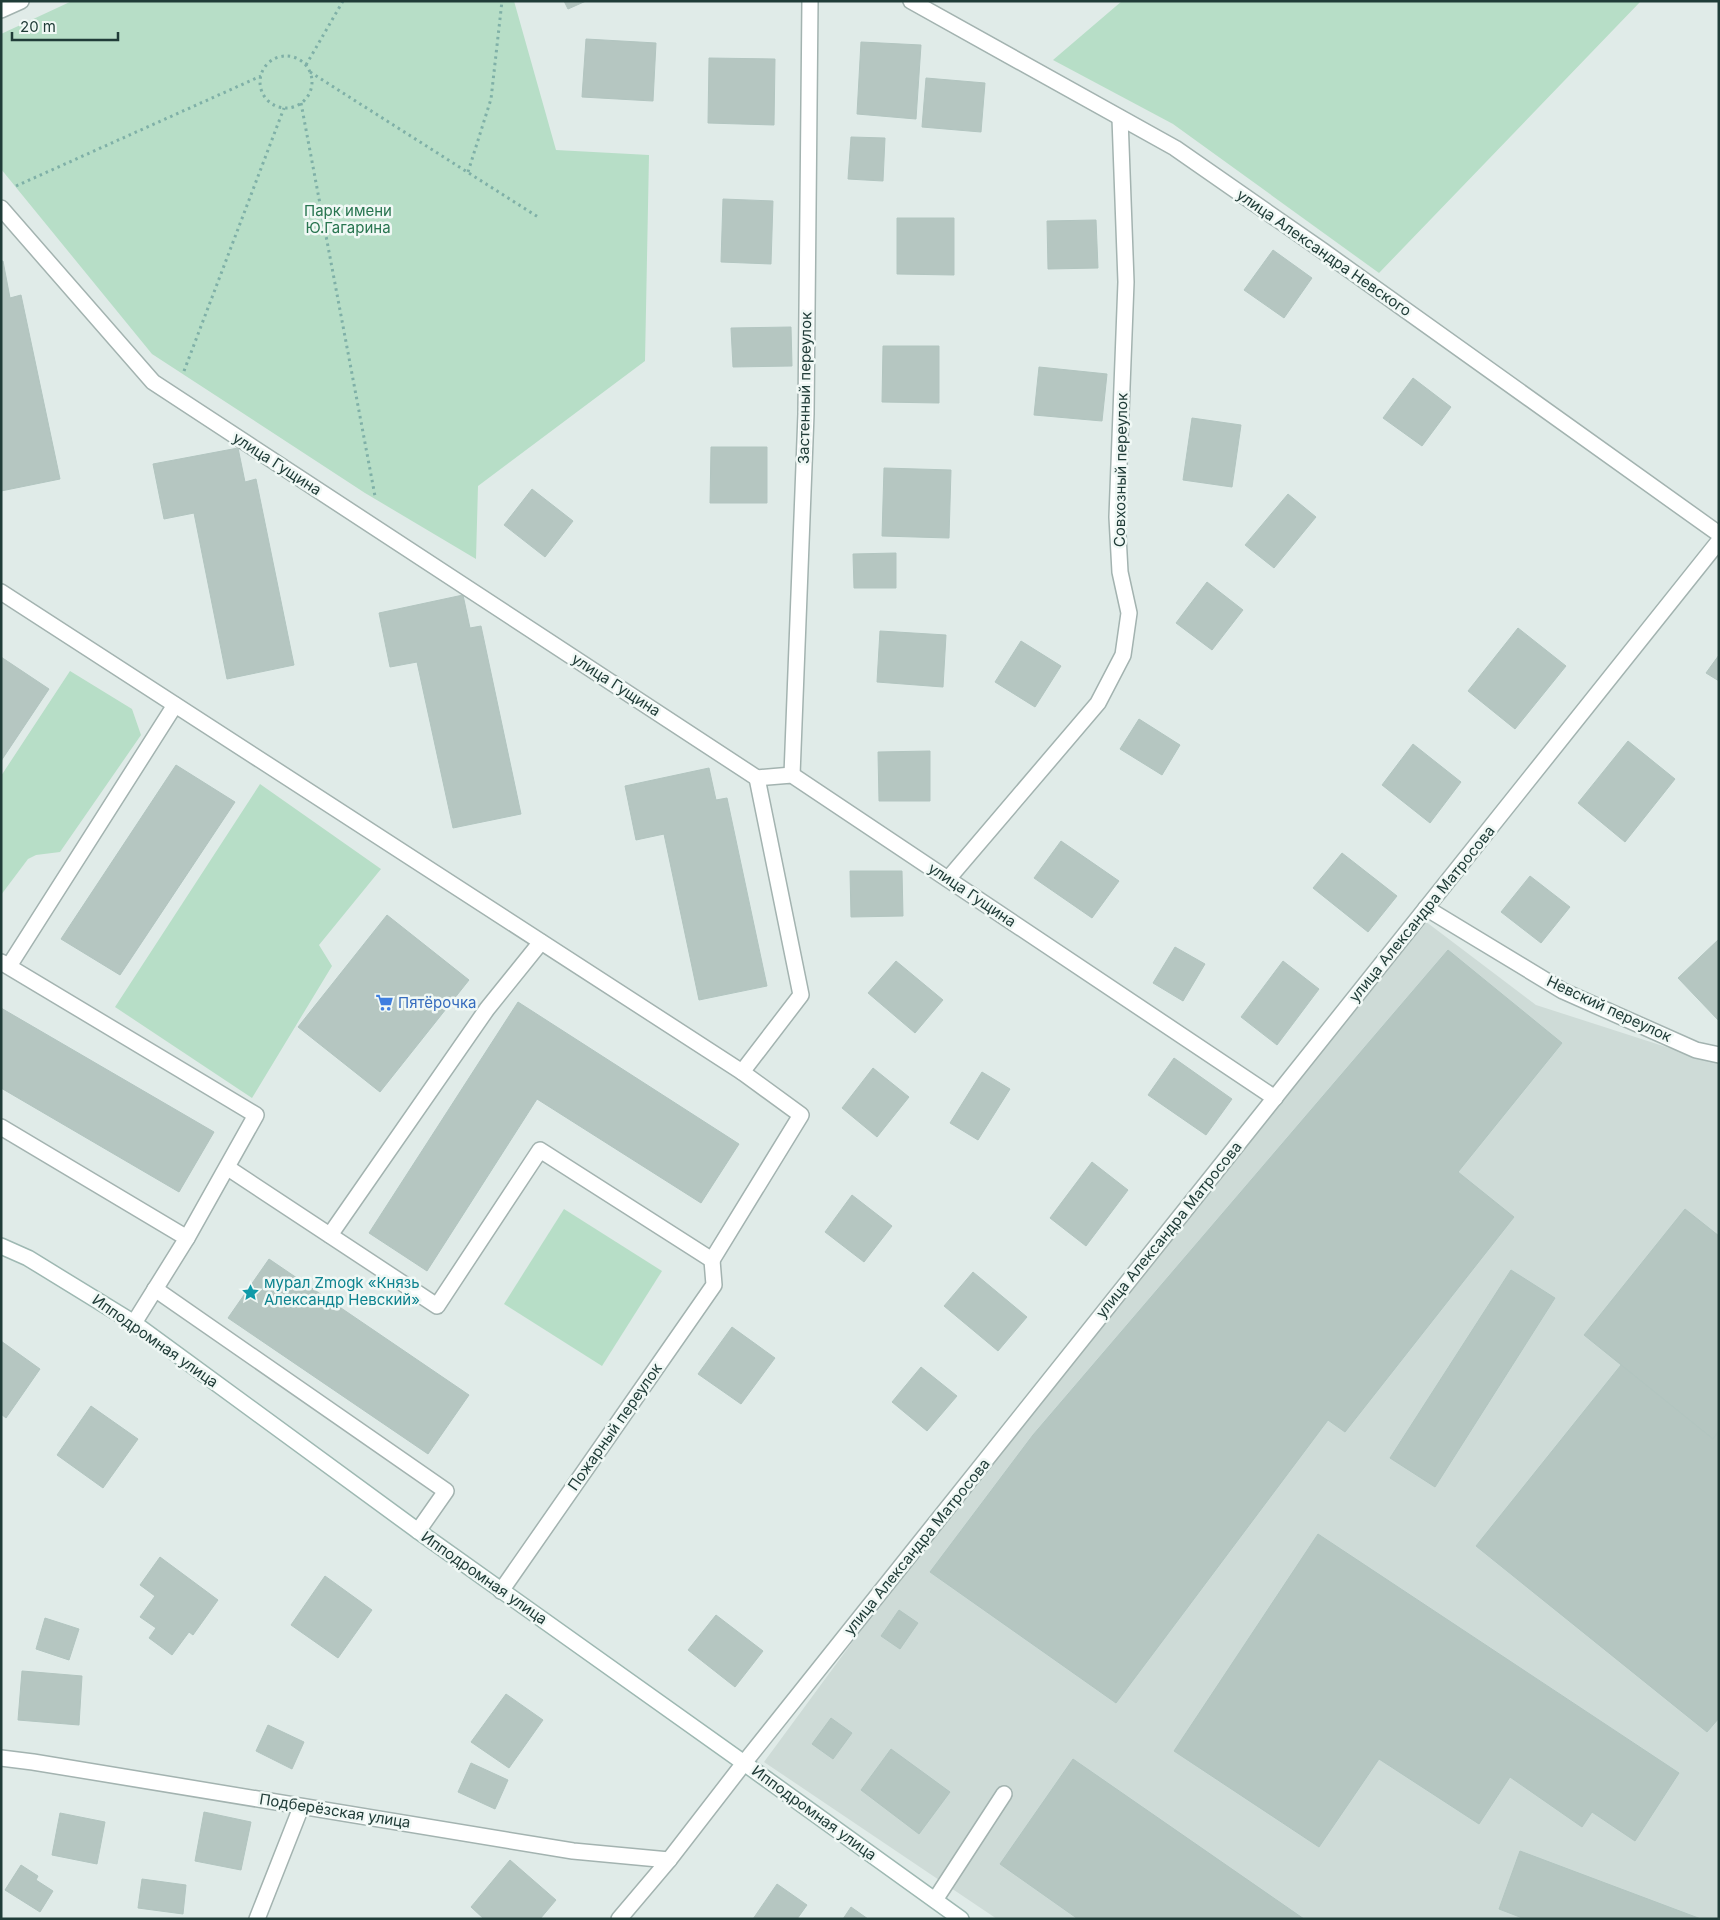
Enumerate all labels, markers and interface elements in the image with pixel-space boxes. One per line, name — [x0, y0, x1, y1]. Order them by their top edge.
scale bar — [12, 10, 119, 42]
text: 20 m — [20, 17, 56, 36]
street label: улица Александра Невского — [1233, 185, 1415, 320]
park label: Парк имени Ю.Гагарина — [304, 201, 392, 237]
street label: Застенный переулок — [794, 312, 815, 464]
street label: Совхозный переулок — [1110, 393, 1131, 547]
street label: улица Гущина — [229, 428, 325, 499]
street label: улица Гущина — [568, 649, 664, 720]
street label: улица Александра Матросова — [1344, 822, 1499, 1006]
street label: улица Гущина — [925, 858, 1020, 931]
street label: Невский переулок — [1544, 971, 1675, 1046]
supermarket icon: Пятёрочка — [374, 993, 394, 1013]
place label: Пятёрочка — [398, 993, 477, 1012]
street label: улица Александра Матросова — [1091, 1138, 1246, 1322]
place label: мурал Zmogk «Князь Александр Невский» — [264, 1273, 420, 1309]
place icon: мурал Zmogk «Князь Александр Невский» — [240, 1282, 260, 1302]
street label: Ипподромная улица — [89, 1290, 222, 1391]
street label: Пожарный переулок — [563, 1359, 666, 1494]
street label: улица Александра Матросова — [839, 1455, 994, 1639]
street label: Ипподромная улица — [418, 1527, 551, 1628]
street label: Ипподромная улица — [748, 1761, 880, 1864]
street label: Подберёзская улица — [258, 1789, 412, 1832]

